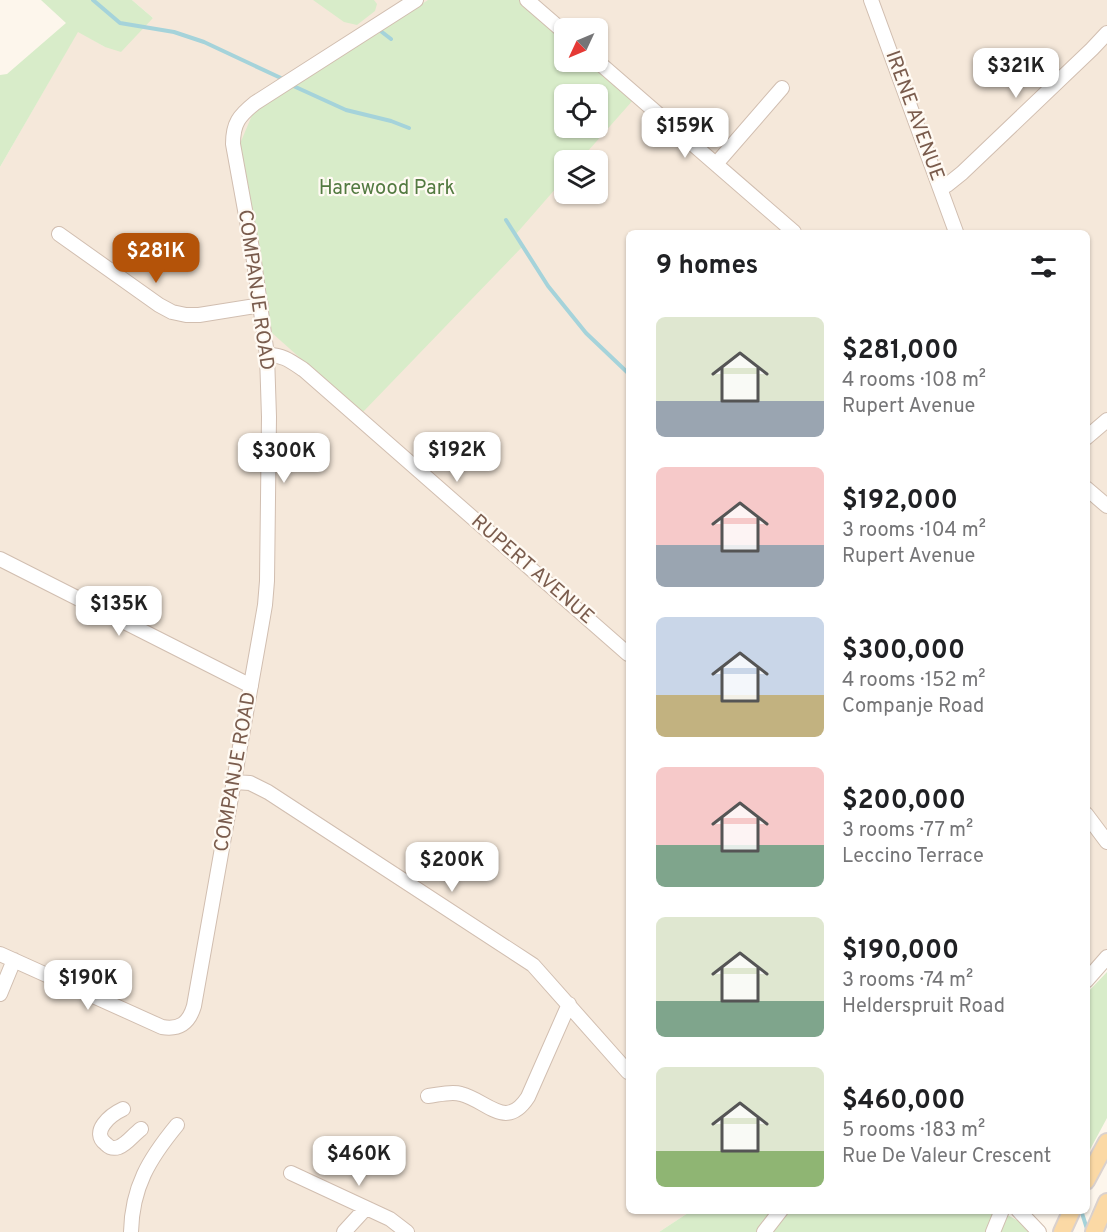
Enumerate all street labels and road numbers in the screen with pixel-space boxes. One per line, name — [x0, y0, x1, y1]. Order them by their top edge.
street label: IRENE AVENUE — [878, 47, 950, 185]
street label: COMPANJE ROAD — [231, 208, 279, 372]
street label: RUPERT AVENUE — [465, 509, 599, 631]
street label: COMPANJE ROAD — [209, 690, 263, 854]

